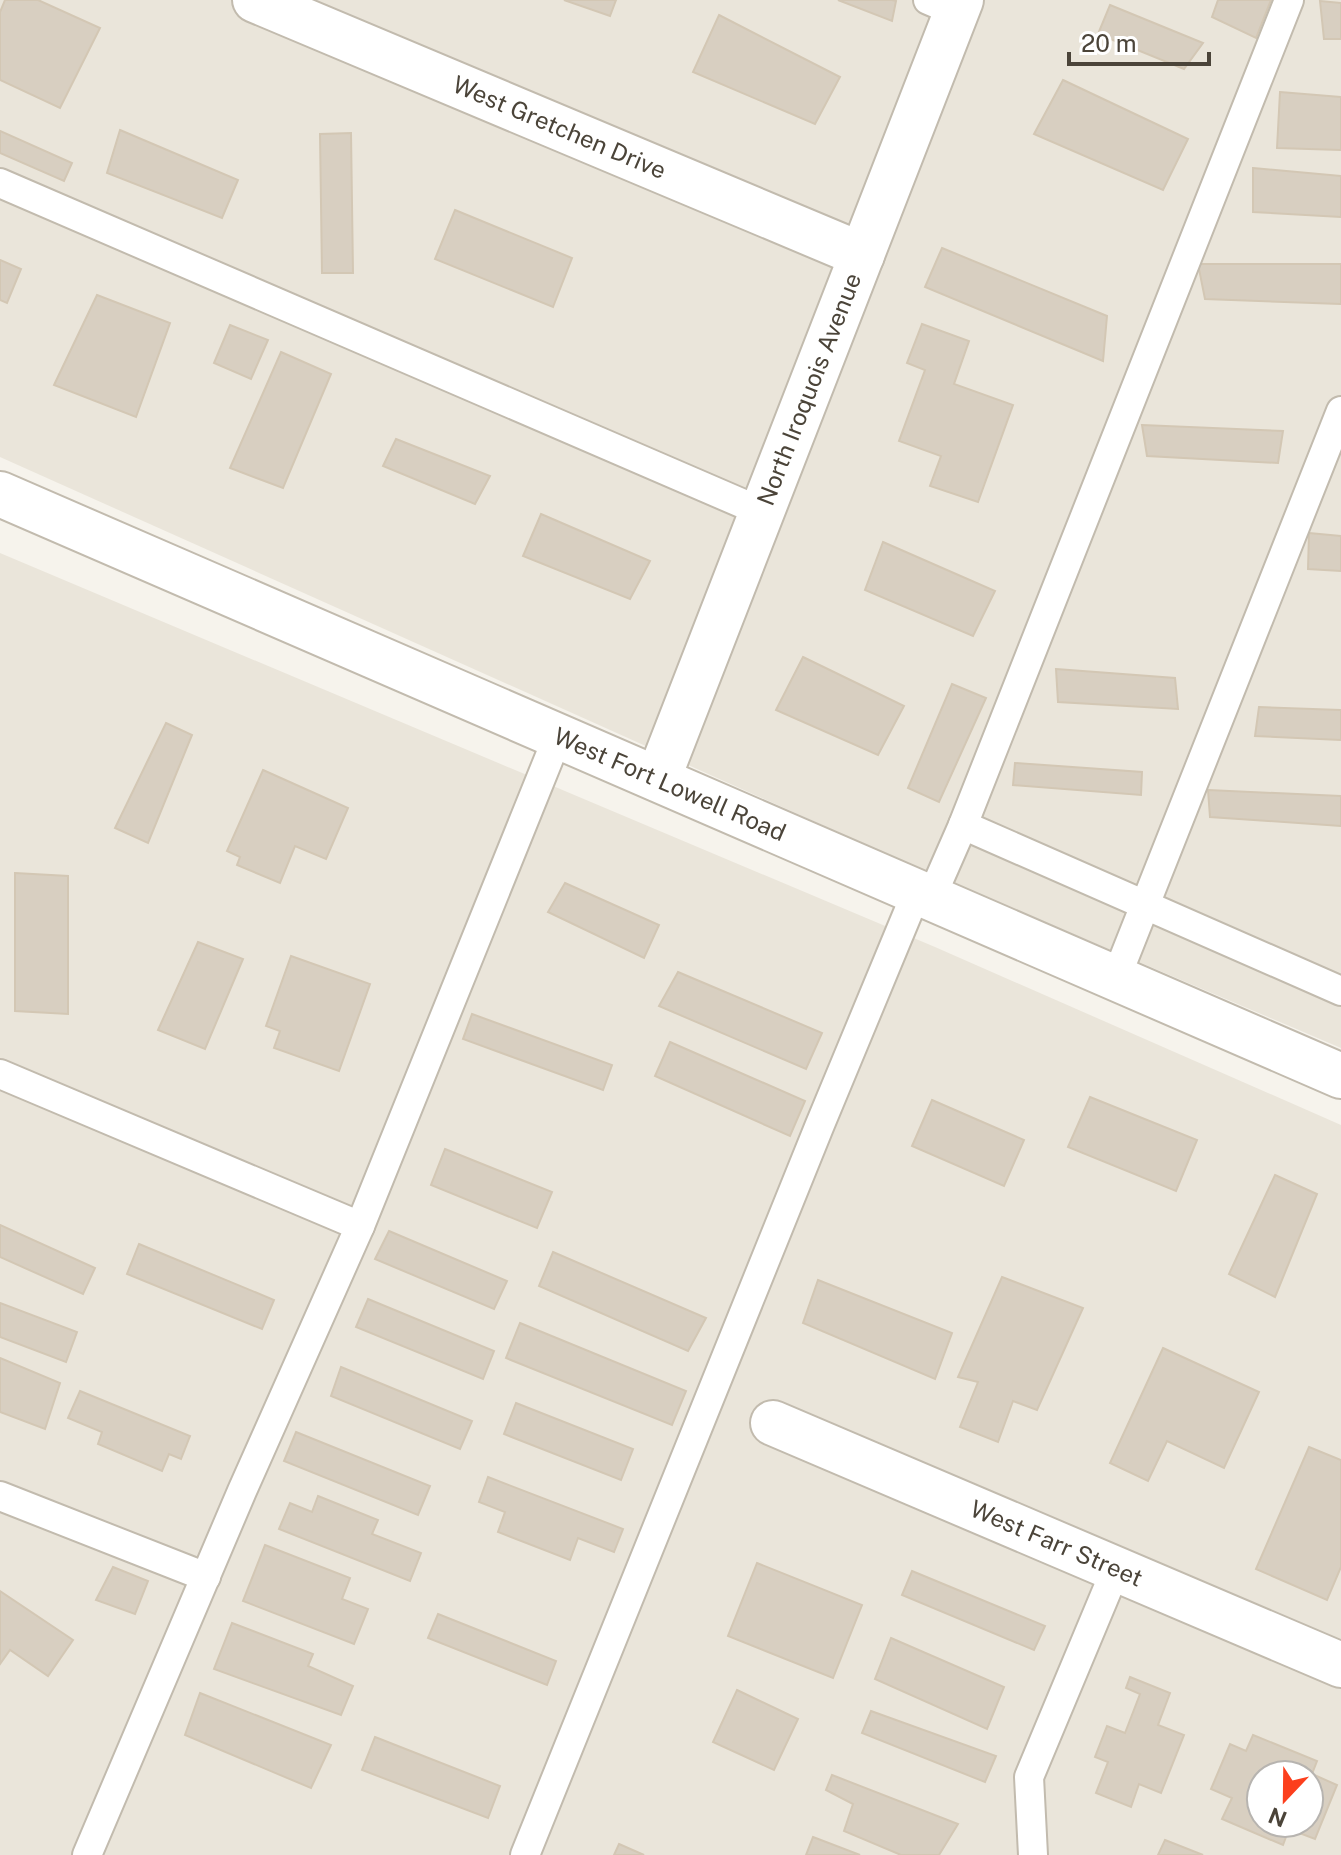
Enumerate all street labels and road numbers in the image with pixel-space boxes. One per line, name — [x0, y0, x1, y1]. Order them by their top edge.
street label: West Gretchen Drive — [449, 70, 671, 184]
street label: North Iroquois Avenue — [751, 269, 866, 509]
street label: West Fort Lowell Road — [550, 721, 790, 846]
street label: West Farr Street — [966, 1494, 1147, 1592]

